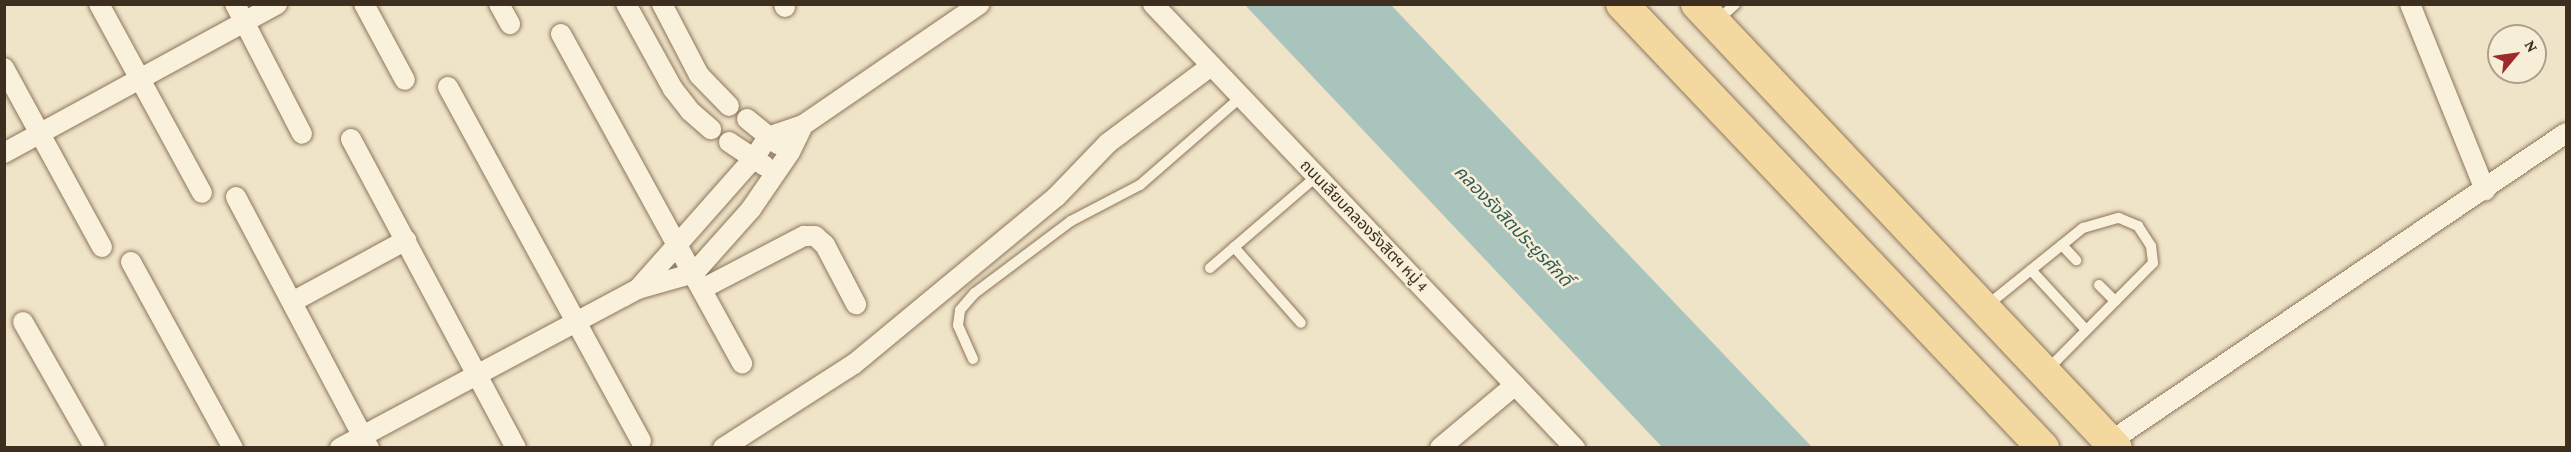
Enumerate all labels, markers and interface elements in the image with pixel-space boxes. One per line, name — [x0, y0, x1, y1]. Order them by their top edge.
north arrow — [2487, 24, 2547, 84]
text: N — [2521, 37, 2542, 55]
street label: ถนนเลียบคลองรังสิตฯ หมู่ 4 — [1296, 156, 1432, 296]
water label: คลองรังสิตประยูรศักดิ์ — [1450, 161, 1576, 291]

